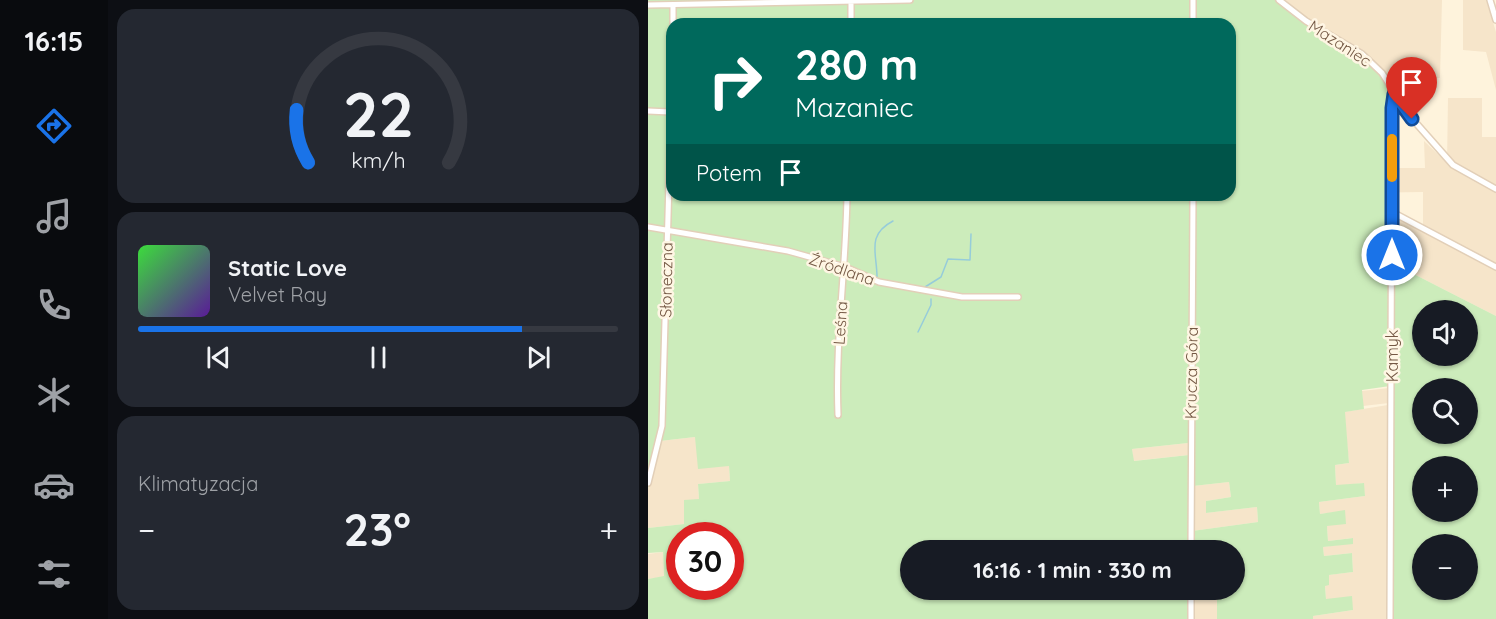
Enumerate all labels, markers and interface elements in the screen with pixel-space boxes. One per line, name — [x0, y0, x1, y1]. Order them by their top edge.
street label: Mazaniec — [1305, 15, 1375, 71]
text: 16:15 — [25, 24, 83, 58]
text: 280 m — [795, 38, 918, 91]
icon: right — [696, 42, 774, 120]
pin — [1386, 57, 1437, 119]
icon: arrive — [1395, 66, 1428, 99]
text: 22 — [342, 75, 414, 153]
text: Mazaniec — [795, 90, 914, 124]
icon: directions — [33, 105, 75, 147]
text: km/h — [351, 148, 405, 174]
icon: arrive — [774, 156, 807, 189]
text: Potem — [696, 159, 762, 187]
icon: music — [33, 195, 75, 237]
position arrow — [1360, 223, 1424, 287]
street label: Słoneczna — [655, 242, 677, 318]
street label: Źródlana — [807, 248, 877, 290]
text: Static Love — [228, 254, 347, 282]
text: Velvet Ray — [228, 282, 327, 307]
icon: phone — [33, 284, 75, 326]
street label: Leśna — [828, 300, 852, 346]
map controls — [1412, 300, 1478, 600]
button: sound — [1412, 300, 1478, 366]
street label: Krucza Góra — [1180, 327, 1202, 419]
street label: Kamyk — [1382, 330, 1402, 382]
icon: previous — [202, 341, 235, 374]
icon: pause — [362, 341, 395, 374]
icon: next — [522, 341, 555, 374]
icon: climate — [33, 374, 75, 416]
button: search — [1412, 378, 1478, 444]
button: + — [1412, 456, 1478, 522]
icon: car — [33, 464, 75, 506]
text: Klimatyzacja — [138, 471, 258, 496]
text: 23° — [344, 501, 411, 557]
text: − — [138, 509, 155, 550]
text: + — [599, 509, 618, 550]
speed limit sign: 30 — [666, 522, 744, 600]
button: − — [1412, 534, 1478, 600]
icon: filters — [33, 553, 75, 595]
text: 16:16 · 1 min · 330 m — [973, 556, 1172, 584]

